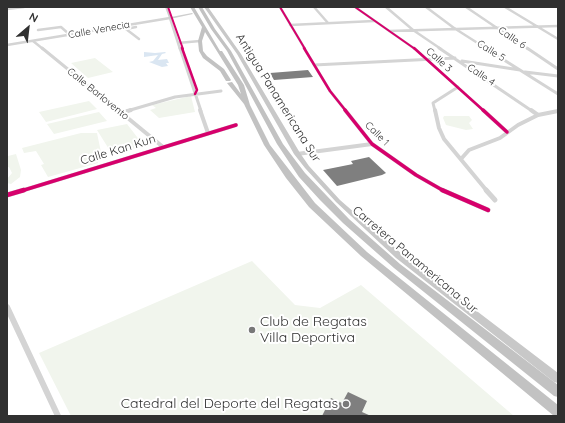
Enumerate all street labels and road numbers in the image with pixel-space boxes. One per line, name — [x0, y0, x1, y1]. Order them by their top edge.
street label: Calle Venecia — [67, 19, 131, 41]
street label: Calle 6 — [496, 24, 528, 52]
street label: Antigua Panamericana Sur — [232, 31, 324, 165]
street label: Calle 5 — [475, 38, 507, 64]
street label: Calle 3 — [424, 45, 454, 75]
street label: Calle 4 — [465, 61, 497, 89]
street label: Calle Barlovento — [65, 65, 131, 123]
street label: Calle 1 — [362, 119, 392, 149]
street label: Calle Kan Kun — [79, 132, 157, 168]
street label: Carretera Panamericana Sur — [349, 203, 481, 317]

